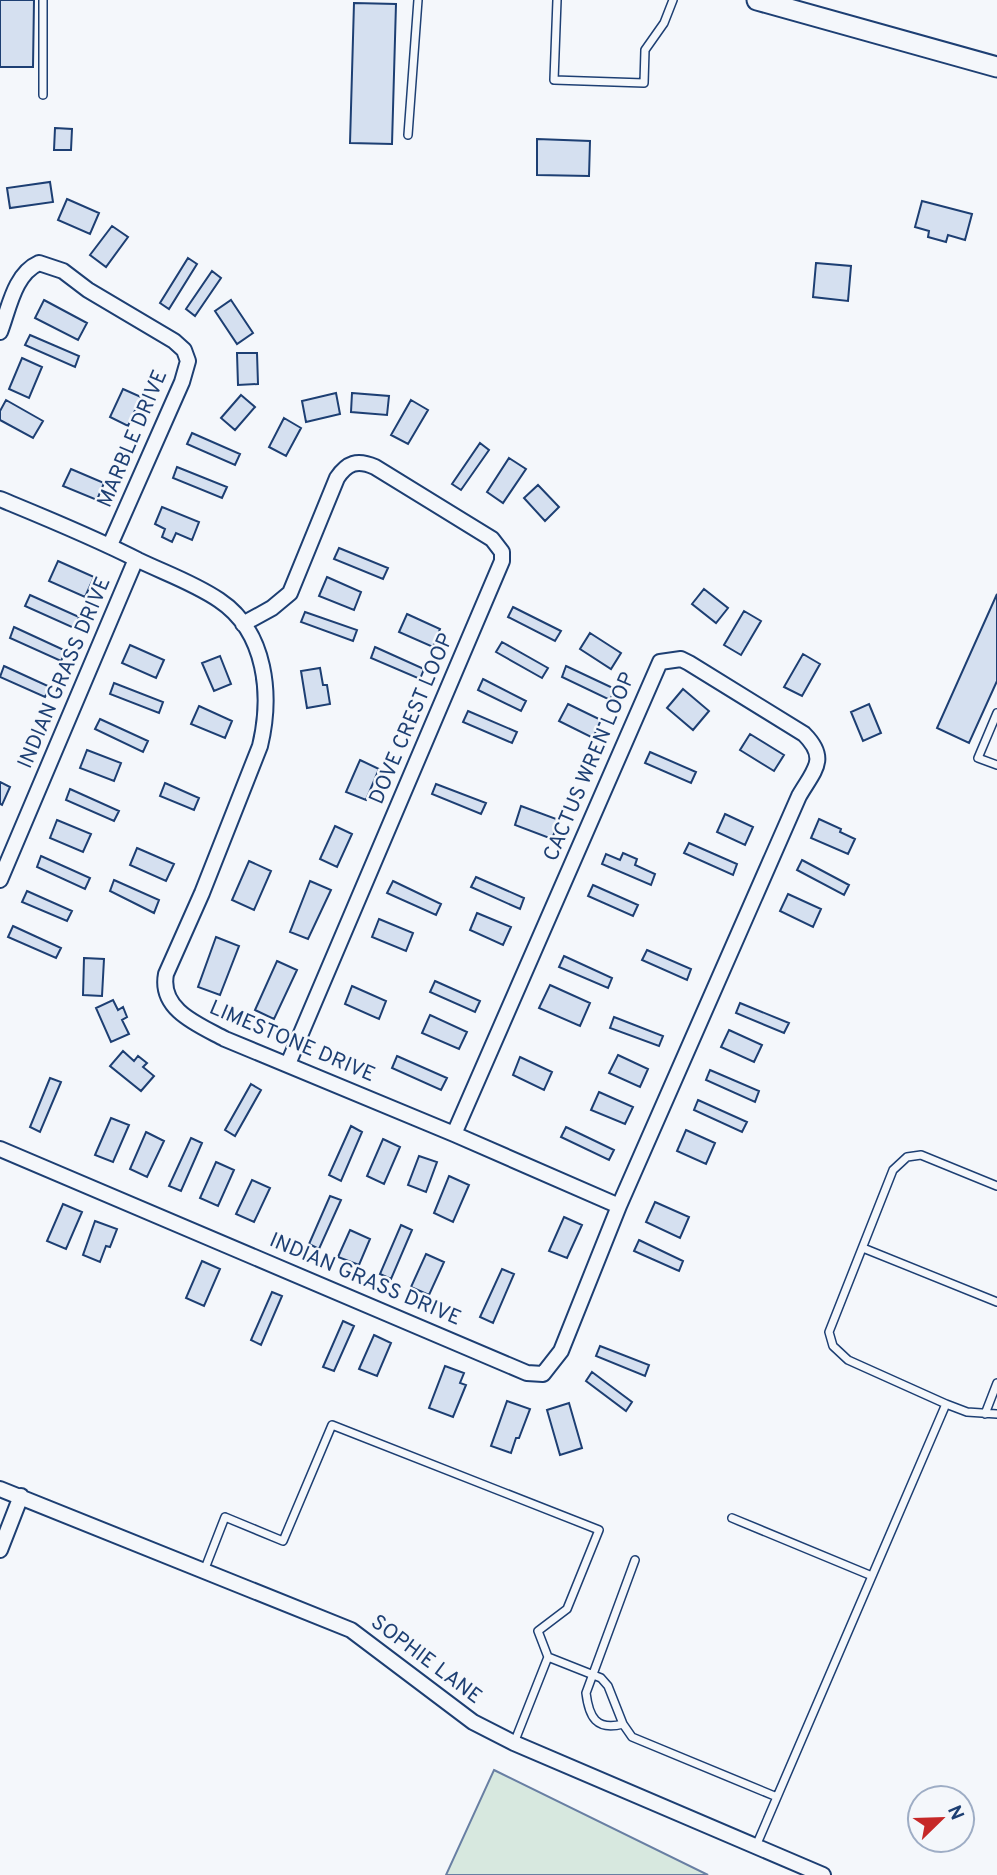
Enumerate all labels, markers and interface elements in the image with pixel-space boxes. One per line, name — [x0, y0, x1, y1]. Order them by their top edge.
street label: MARBLE DRIVE — [92, 366, 174, 512]
street label: INDIAN GRASS DRIVE — [12, 573, 118, 773]
street label: DOVE CREST LOOP — [364, 629, 460, 809]
street label: CACTUS WREN LOOP — [538, 668, 642, 866]
street label: LIMESTONE DRIVE — [205, 995, 379, 1089]
street label: INDIAN GRASS DRIVE — [265, 1227, 465, 1333]
street label: SOPHIE LANE — [365, 1609, 487, 1711]
north arrow — [906, 1784, 976, 1854]
text: N — [941, 1802, 969, 1824]

